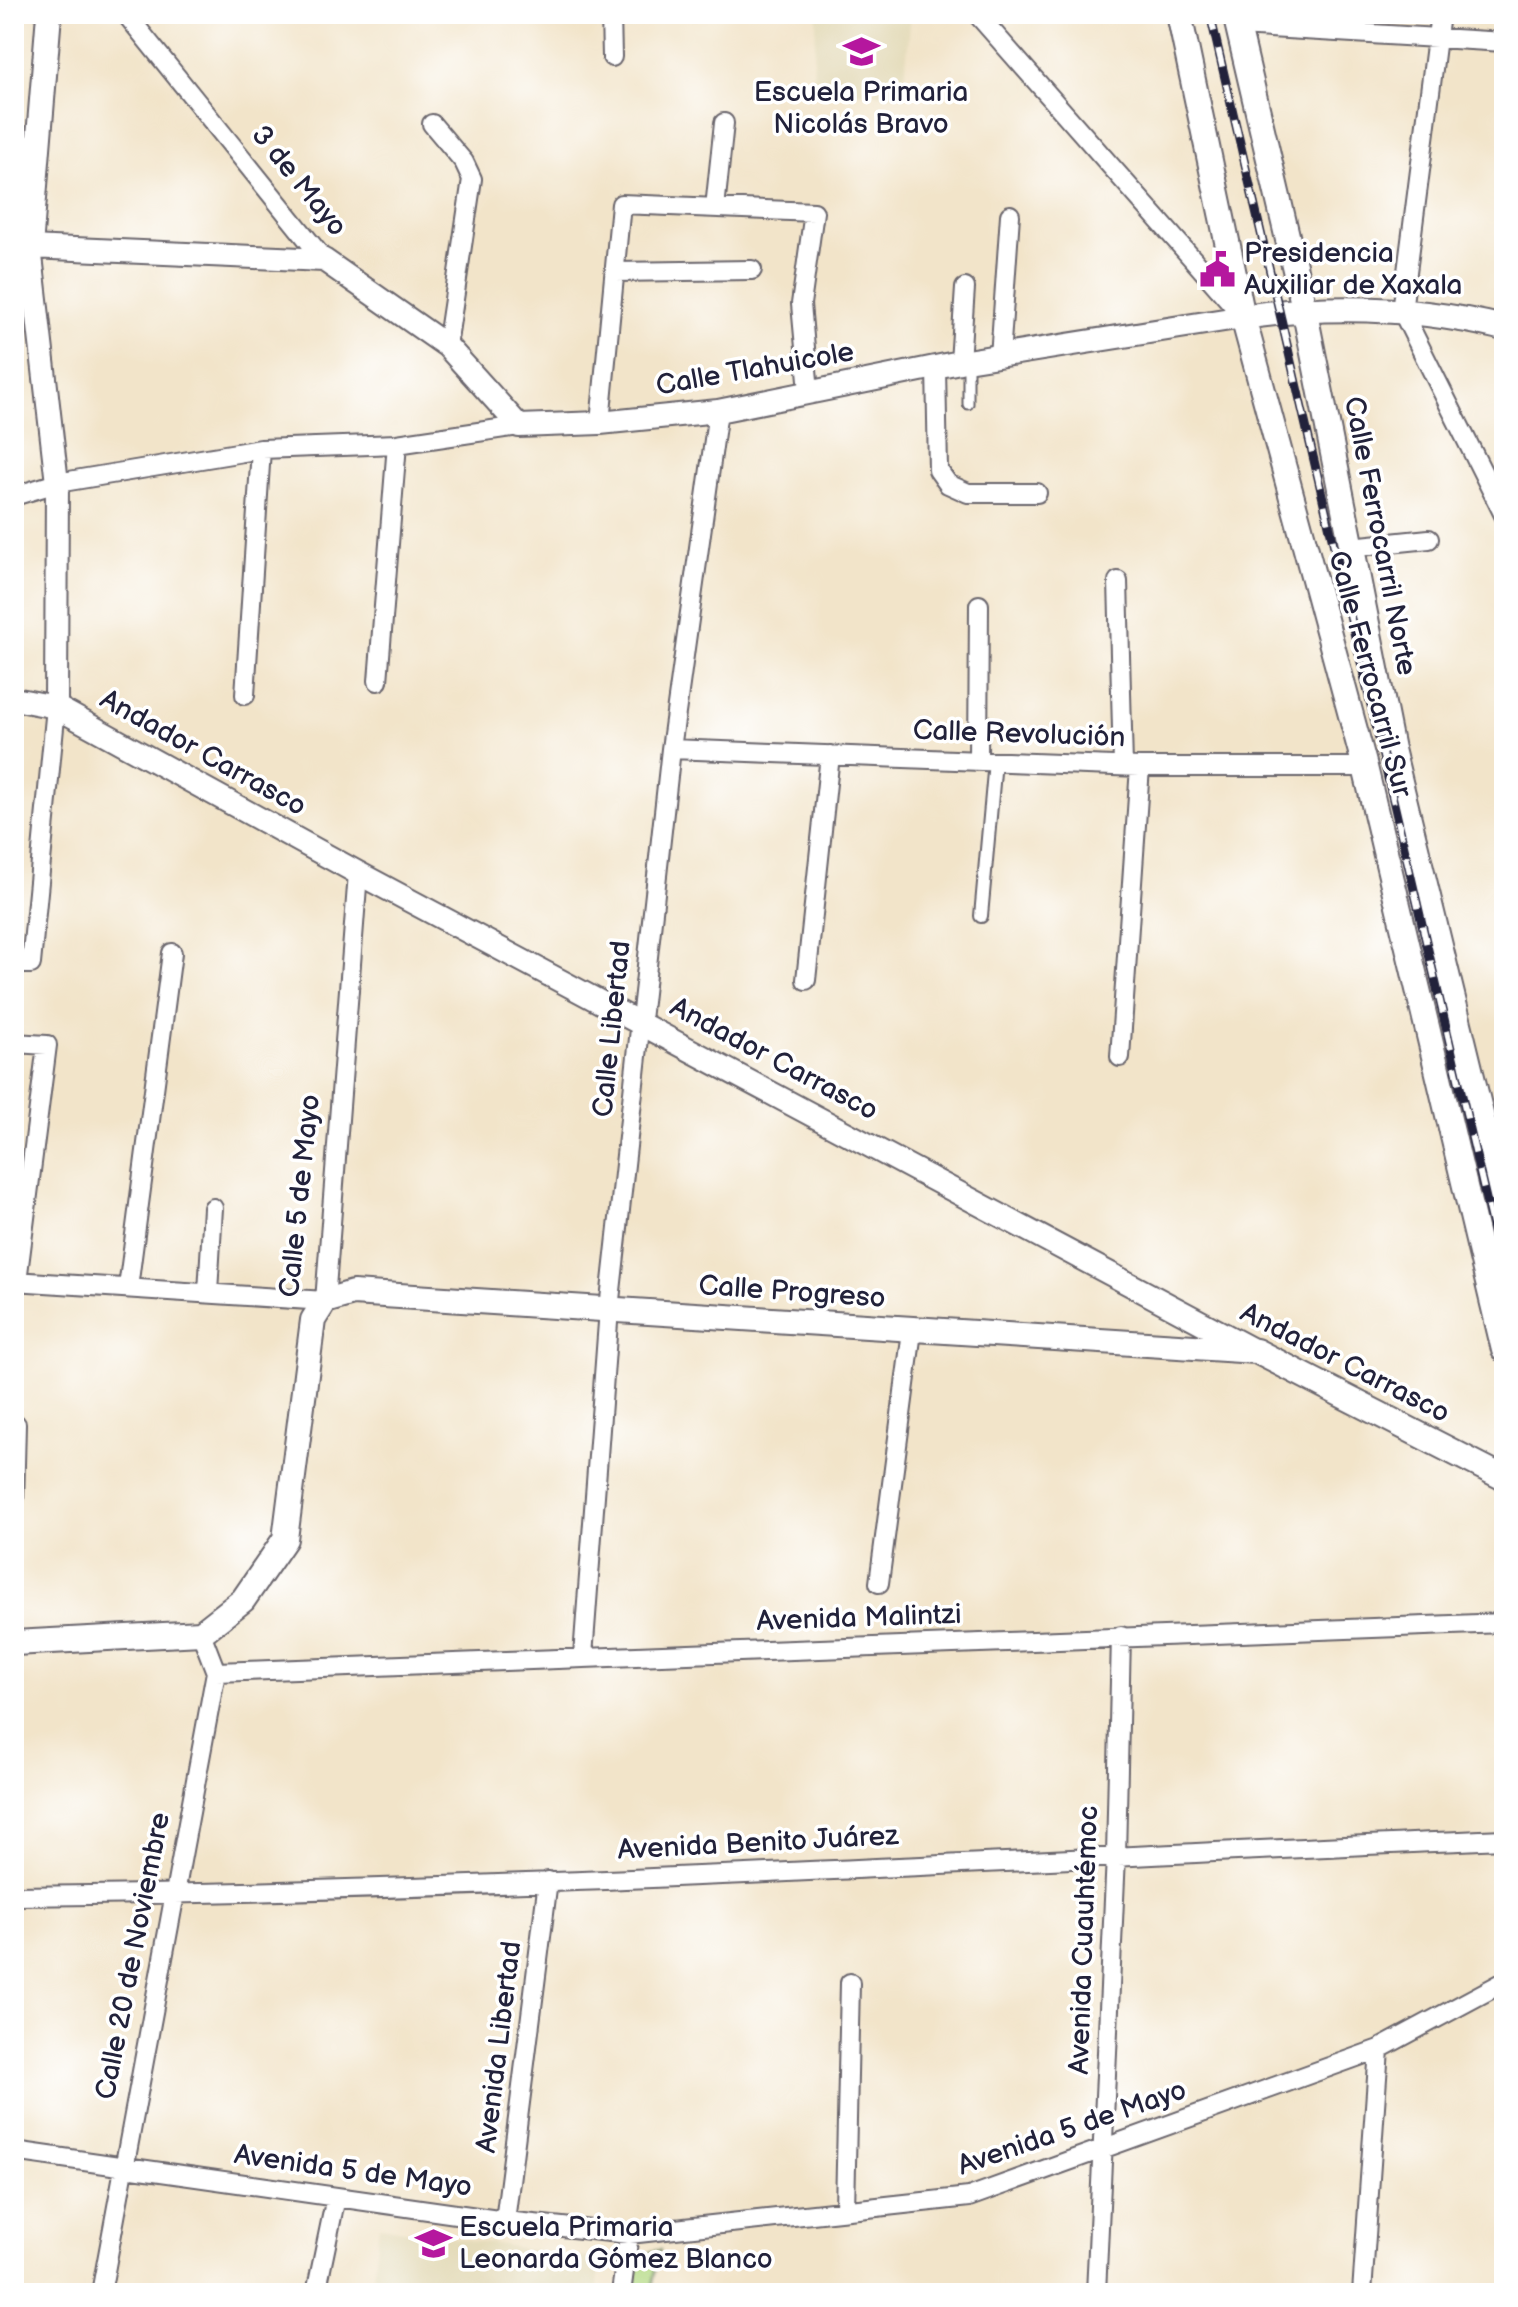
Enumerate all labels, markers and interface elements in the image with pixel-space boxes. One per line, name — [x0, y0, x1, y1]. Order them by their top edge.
school or university icon: Escuela Primaria Nicolás Bravo — [842, 33, 880, 71]
place label: Escuela Primaria Nicolás Bravo — [754, 76, 968, 141]
street label: 3 de Mayo — [244, 119, 354, 243]
place label: Presidencia Auxiliar de Xaxala — [1244, 237, 1462, 302]
public building icon: Presidencia Auxiliar de Xaxala — [1199, 250, 1237, 288]
street label: Calle Tlahuicole — [654, 335, 856, 403]
street label: Calle Ferrocarril Norte — [1337, 394, 1423, 678]
street label: Calle Ferrocarril Sur — [1321, 547, 1419, 802]
street label: Andador Carrasco — [94, 683, 312, 823]
street label: Calle Revolución — [912, 714, 1126, 754]
street label: Calle Libertad — [586, 939, 638, 1119]
street label: Andador Carrasco — [665, 990, 883, 1128]
street label: Calle 5 de Mayo — [273, 1093, 327, 1299]
street label: Calle Progreso — [697, 1269, 887, 1315]
street label: Andador Carrasco — [1235, 1296, 1455, 1430]
street label: Avenida Malintzi — [756, 1598, 962, 1638]
street label: Avenida Cuauhtémoc — [1063, 1805, 1105, 2075]
street label: Calle 20 de Noviembre — [89, 1810, 177, 2102]
street label: Avenida Benito Juárez — [617, 1819, 900, 1867]
street label: Avenida Libertad — [470, 1939, 528, 2155]
street label: Avenida 5 de Mayo — [953, 2073, 1191, 2183]
street label: Avenida 5 de Mayo — [232, 2138, 474, 2204]
place label: Escuela Primaria Leonarda Gómez Blanco — [459, 2211, 773, 2276]
school or university icon: Escuela Primaria Leonarda Gómez Blanco — [414, 2224, 452, 2262]

